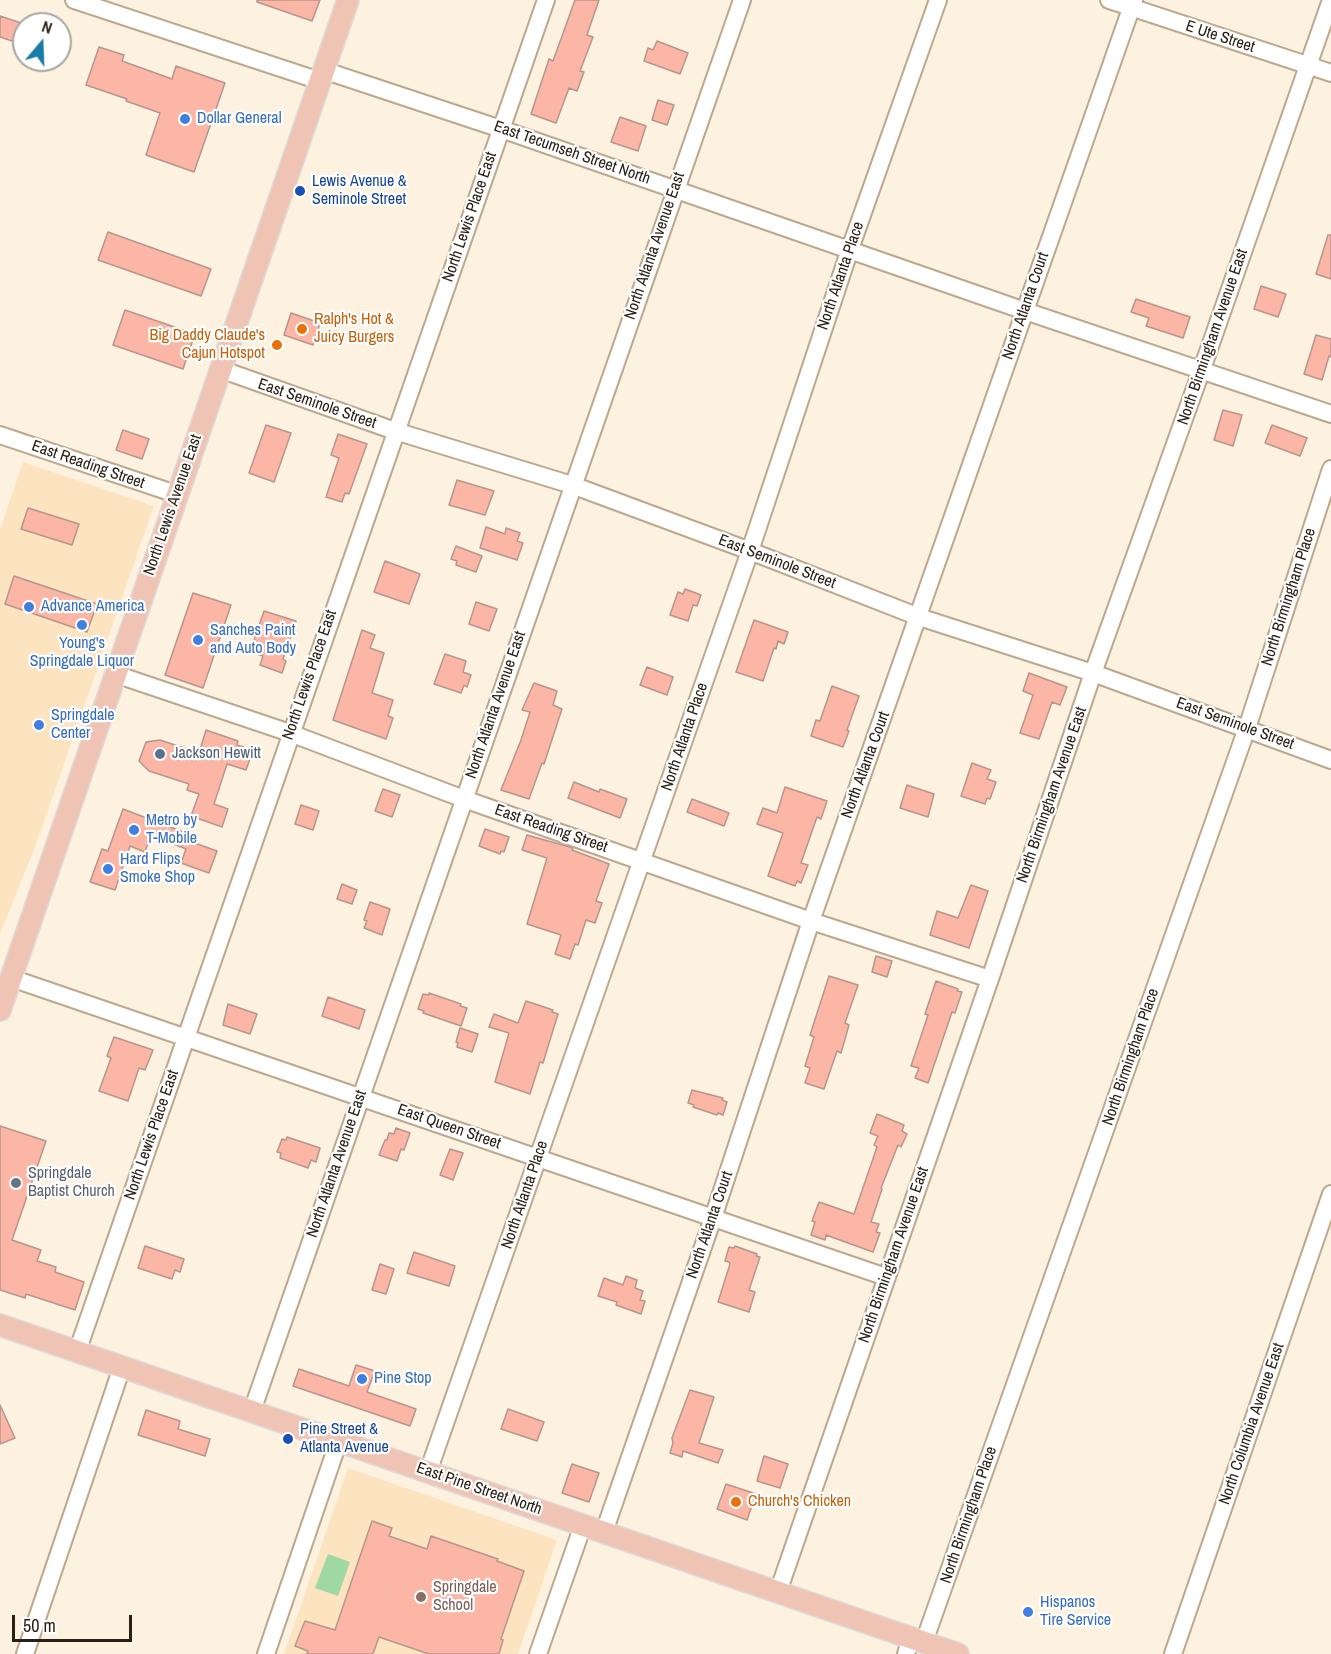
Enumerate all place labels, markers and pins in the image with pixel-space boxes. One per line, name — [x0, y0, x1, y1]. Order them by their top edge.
place label: Dollar General — [197, 109, 282, 129]
marker: Dollar General — [178, 112, 192, 126]
place label: Lewis Avenue & Seminole Street — [312, 172, 407, 210]
marker: Lewis Avenue & Seminole Street — [293, 184, 307, 198]
place label: Ralph's Hot & Juicy Burgers — [314, 310, 394, 348]
marker: Ralph's Hot & Juicy Burgers — [295, 322, 309, 336]
place label: Big Daddy Claude's Cajun Hotspot — [149, 326, 265, 364]
marker: Big Daddy Claude's Cajun Hotspot — [270, 338, 284, 352]
place label: Advance America — [41, 597, 145, 617]
marker: Advance America — [22, 600, 36, 614]
marker: Young's Springdale Liquor — [75, 618, 89, 632]
place label: Sanches Paint and Auto Body — [210, 621, 296, 659]
marker: Sanches Paint and Auto Body — [191, 633, 205, 647]
place label: Young's Springdale Liquor — [30, 634, 134, 672]
place label: Springdale Center — [51, 706, 114, 744]
marker: Springdale Center — [32, 718, 46, 732]
place label: Jackson Hewitt — [172, 744, 261, 764]
marker: Jackson Hewitt — [153, 747, 167, 761]
place label: Metro by T-Mobile — [146, 811, 197, 849]
marker: Metro by T-Mobile — [127, 823, 141, 837]
place label: Hard Flips Smoke Shop — [120, 850, 195, 888]
marker: Hard Flips Smoke Shop — [101, 862, 115, 876]
place label: Springdale Baptist Church — [28, 1164, 115, 1202]
marker: Springdale Baptist Church — [9, 1176, 23, 1190]
place label: Pine Stop — [374, 1369, 432, 1389]
marker: Pine Stop — [355, 1372, 369, 1386]
place label: Pine Street & Atlanta Avenue — [300, 1420, 389, 1458]
marker: Pine Street & Atlanta Avenue — [281, 1432, 295, 1446]
place label: Church's Chicken — [748, 1492, 851, 1512]
marker: Church's Chicken — [729, 1495, 743, 1509]
place label: Springdale School — [433, 1578, 496, 1616]
marker: Springdale School — [414, 1590, 428, 1604]
place label: Hispanos Tire Service — [1040, 1593, 1111, 1631]
marker: Hispanos Tire Service — [1021, 1605, 1035, 1619]

